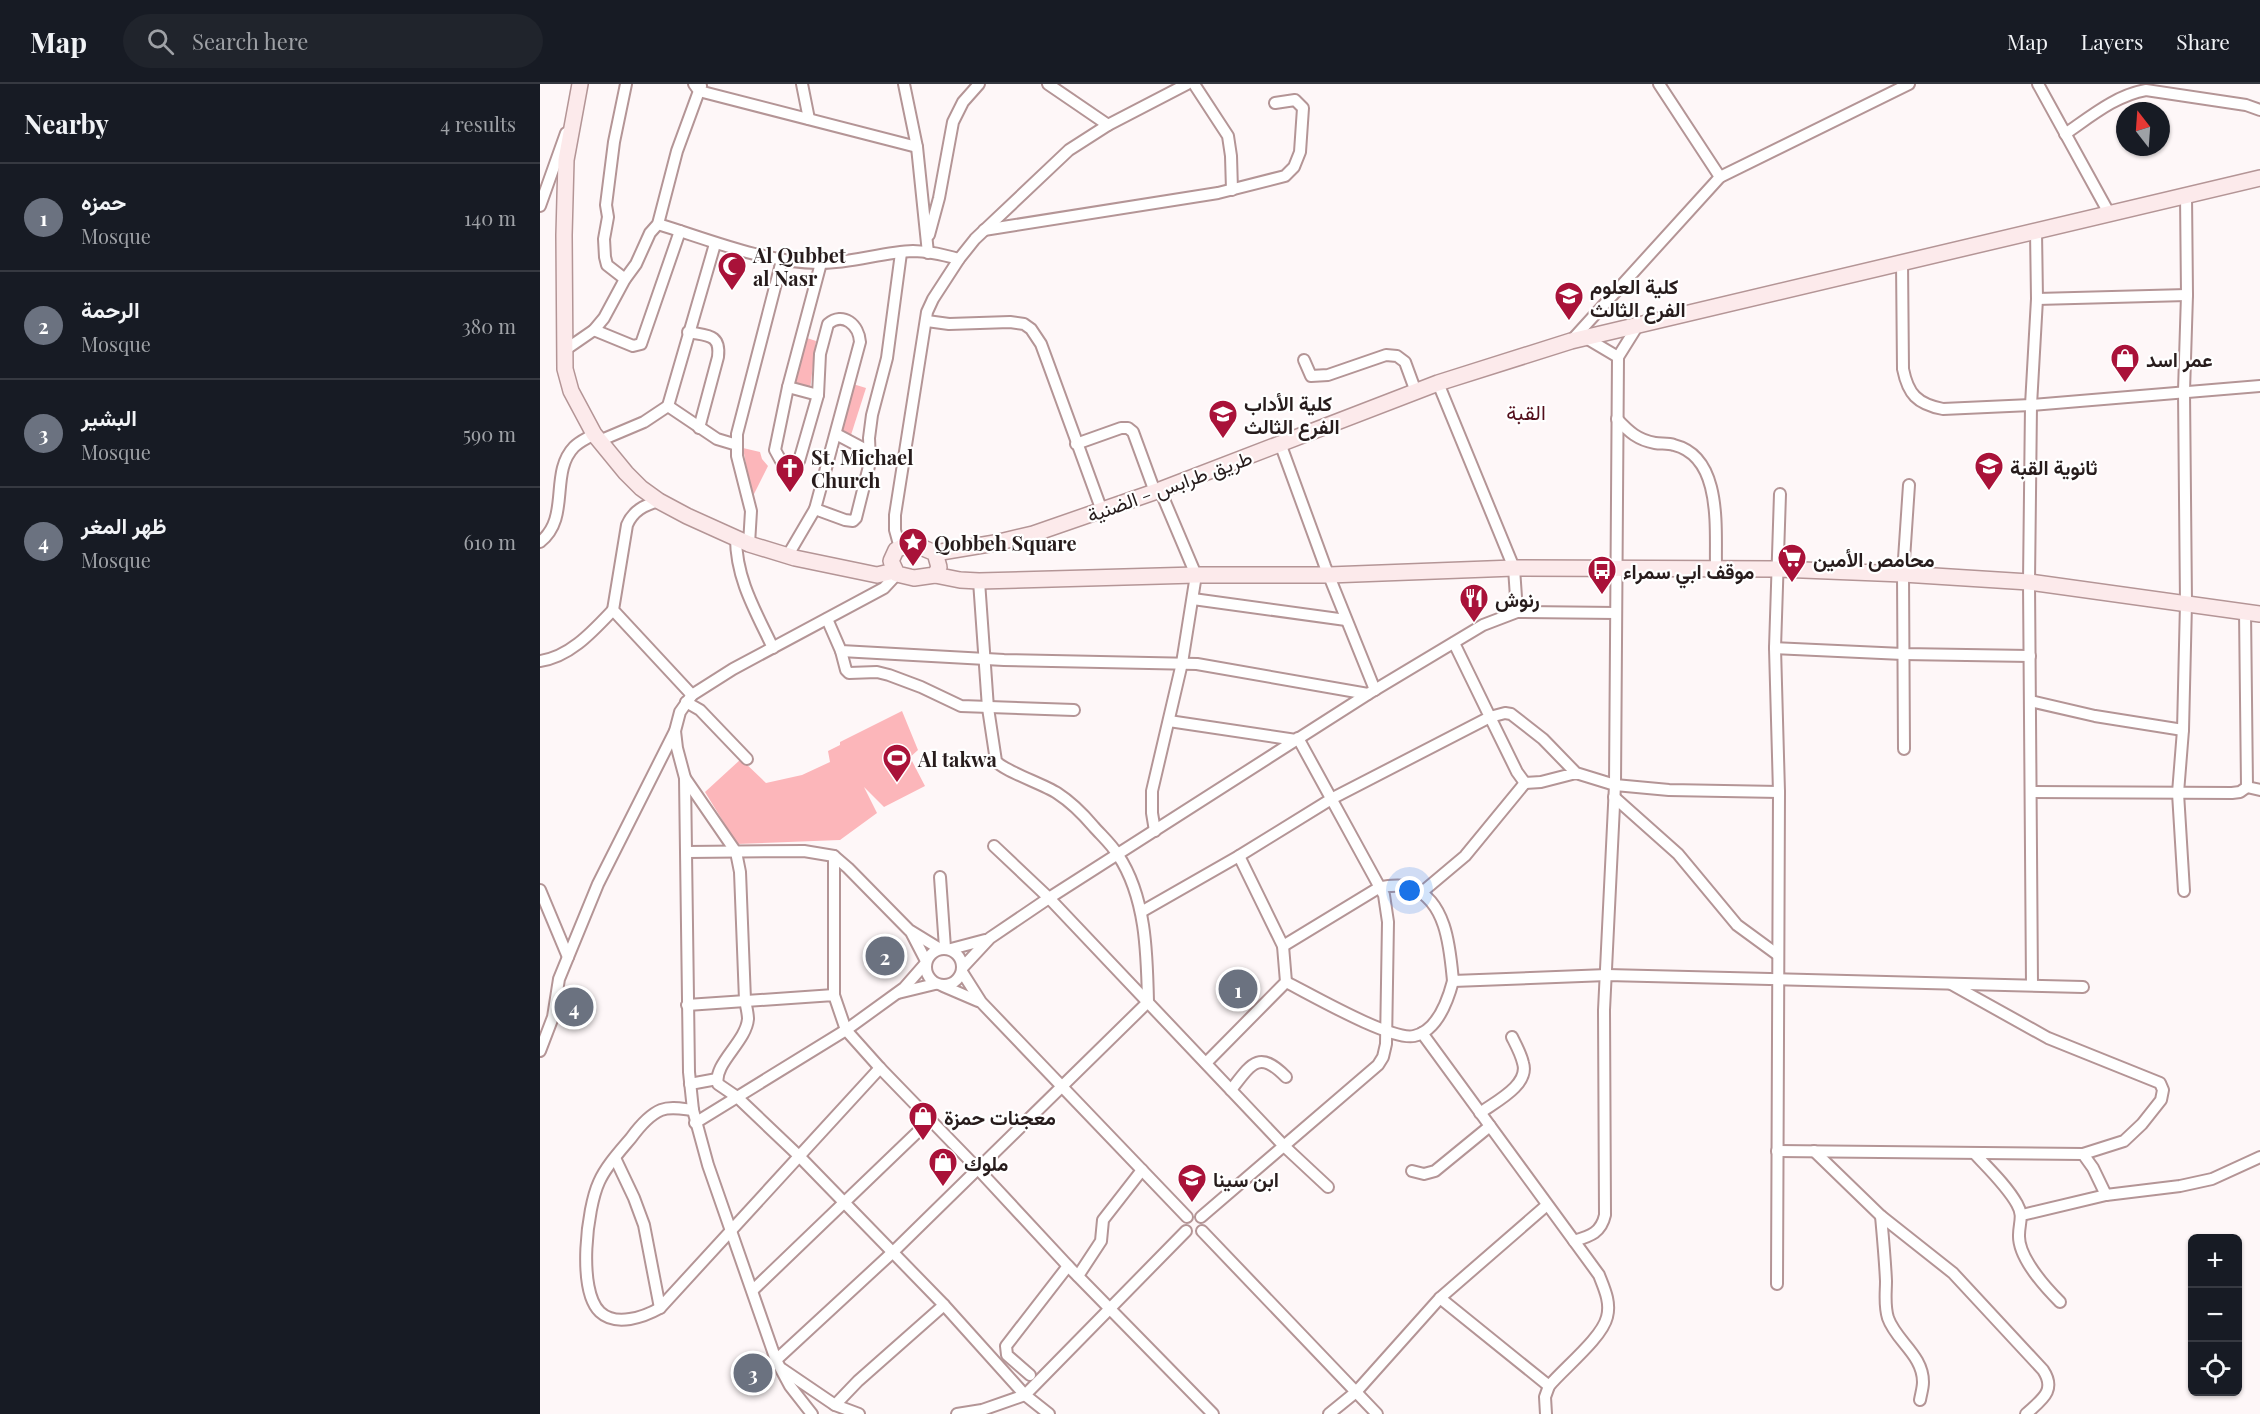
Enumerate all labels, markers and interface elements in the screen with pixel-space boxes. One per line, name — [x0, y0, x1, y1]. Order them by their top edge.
search box — [123, 14, 543, 68]
text: Map — [30, 23, 87, 60]
icon: search — [144, 25, 177, 58]
text: Search here — [192, 26, 308, 56]
text: Map — [2007, 27, 2048, 55]
text: Layers — [2081, 27, 2143, 55]
text: Share — [2176, 27, 2230, 55]
north arrow — [2116, 102, 2170, 156]
text: Nearby — [24, 106, 109, 141]
text: 4 results — [440, 110, 516, 137]
text: حمزه — [81, 186, 126, 216]
text: 1 — [40, 204, 47, 231]
text: 140 m — [464, 204, 516, 231]
text: Mosque — [81, 222, 151, 249]
place label: Al Qubbet al Nasr — [752, 241, 847, 291]
mosque icon: Al Qubbet al Nasr — [716, 250, 748, 292]
place label: كلية العلوم الفرع الثالث — [1590, 272, 1686, 324]
school or university icon: كلية العلوم الفرع الثالث — [1553, 280, 1585, 322]
text: الرحمة — [81, 294, 140, 324]
text: 2 — [38, 312, 49, 339]
text: 380 m — [462, 312, 516, 339]
text: Mosque — [81, 330, 151, 357]
shop icon: عمر اسد — [2109, 342, 2141, 384]
place label: عمر اسد — [2146, 345, 2213, 373]
place label: كلية الأداب الفرع الثالث — [1244, 389, 1340, 441]
district label: القبة — [1506, 397, 1546, 425]
school or university icon: كلية الأداب الفرع الثالث — [1207, 398, 1239, 440]
text: البشير — [81, 402, 137, 432]
text: 3 — [39, 420, 48, 447]
text: 590 m — [463, 420, 516, 447]
text: Mosque — [81, 438, 151, 465]
place label: St. Michael Church — [811, 443, 913, 493]
street label: طريق طرابس - الضنية — [1083, 443, 1256, 528]
school or university icon: ثانوية القبة — [1973, 450, 2005, 492]
church icon: St. Michael Church — [774, 452, 806, 494]
place label: ثانوية القبة — [2010, 453, 2098, 481]
text: ظهر المغر — [81, 510, 167, 540]
place icon: Qobbeh Square — [897, 526, 929, 568]
text: 4 — [38, 528, 49, 555]
text: 610 m — [464, 528, 516, 555]
place label: Qobbeh Square — [934, 529, 1077, 556]
supermarket icon: محامص الأمين — [1776, 542, 1808, 584]
place label: محامص الأمين — [1813, 545, 1935, 572]
text: Mosque — [81, 546, 151, 573]
bus stop icon: موقف ابي سمراء — [1586, 554, 1618, 596]
place label: موقف ابي سمراء — [1623, 557, 1755, 589]
restaurant icon: رنوش — [1458, 582, 1490, 624]
place label: رنوش — [1495, 585, 1540, 613]
sports icon: Al takwa — [881, 742, 913, 784]
place label: Al takwa — [917, 745, 998, 772]
your location — [1395, 876, 1424, 905]
pin: 2 — [866, 934, 904, 978]
pin: 1 — [1218, 966, 1258, 1012]
pin: 4 — [555, 984, 594, 1030]
shop icon: معجنات حمزة — [907, 1100, 939, 1142]
place label: معجنات حمزة — [944, 1103, 1056, 1131]
shop icon: ملوك — [927, 1146, 959, 1188]
place label: ملوك — [964, 1149, 1008, 1177]
school or university icon: ابن سينا — [1176, 1162, 1208, 1204]
place label: ابن سينا — [1213, 1165, 1279, 1192]
map controls — [2188, 1234, 2242, 1396]
button: + — [2188, 1234, 2242, 1288]
button: − — [2188, 1288, 2242, 1342]
button: locate — [2188, 1342, 2242, 1396]
pin: 3 — [734, 1350, 772, 1396]

